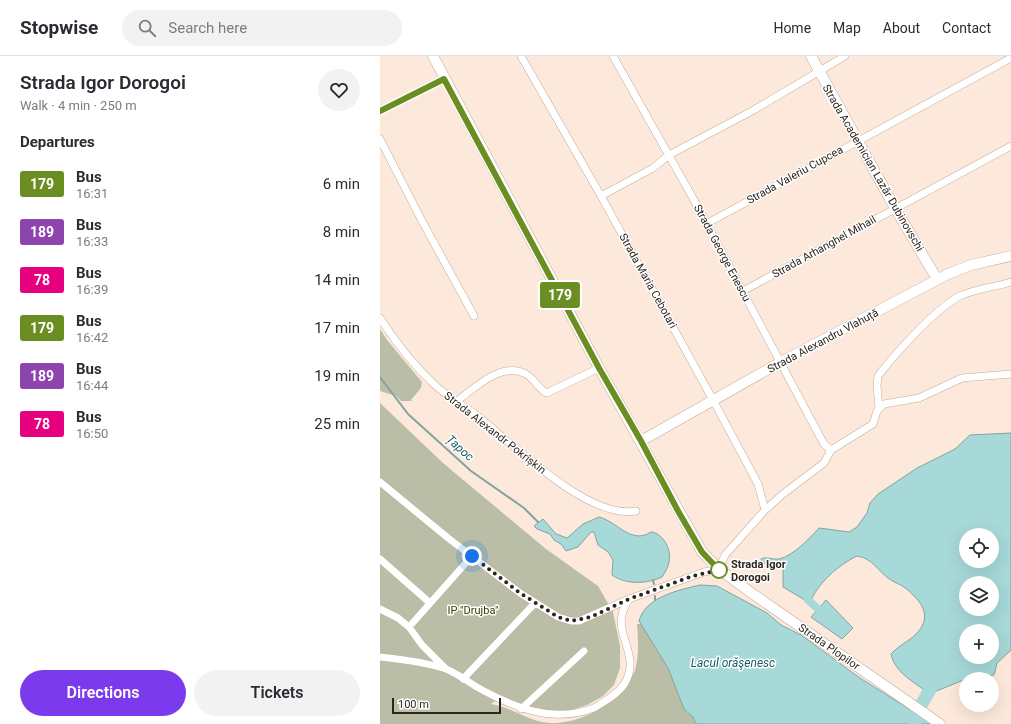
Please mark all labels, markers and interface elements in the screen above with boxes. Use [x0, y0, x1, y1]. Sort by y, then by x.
search box [122, 10, 402, 46]
text: Stopwise [20, 16, 98, 39]
icon: search [136, 17, 158, 39]
text: Search here [168, 19, 247, 37]
text: Home [773, 20, 811, 36]
text: Map [833, 20, 861, 36]
text: About [883, 20, 920, 36]
text: Contact [942, 20, 991, 36]
button: heart [318, 69, 360, 111]
text: Strada Igor Dorogoi [20, 71, 186, 94]
street label: Strada Academician Lazăr Dubinovschi [820, 82, 926, 254]
text: Walk · 4 min · 250 m [20, 98, 137, 113]
text: Departures [20, 133, 95, 151]
street label: Strada Valeriu Cupcea [745, 143, 845, 207]
text: Bus [76, 168, 102, 186]
text: 6 min [323, 175, 360, 193]
text: 179 [30, 176, 54, 192]
text: 16:31 [76, 186, 108, 201]
street label: Strada George Enescu [691, 202, 753, 304]
street label: Strada Arhanghel Mihail [770, 213, 878, 281]
text: Bus [76, 216, 102, 234]
text: 8 min [323, 223, 360, 241]
text: 189 [30, 224, 54, 240]
street label: Strada Maria Cebotari [616, 231, 680, 331]
text: 16:33 [76, 234, 108, 249]
text: Bus [76, 264, 102, 282]
text: 14 min [314, 271, 360, 289]
text: 78 [34, 272, 50, 288]
text: 16:39 [76, 282, 108, 297]
line badge: 179 [537, 282, 583, 308]
text: 179 [548, 287, 572, 303]
street label: Strada Аlexandru Vlahuță [765, 306, 881, 376]
text: Bus [76, 312, 102, 330]
text: 17 min [314, 319, 360, 337]
text: 179 [30, 320, 54, 336]
text: 16:42 [76, 330, 108, 345]
text: Bus [76, 360, 102, 378]
text: 19 min [314, 367, 360, 385]
text: 189 [30, 368, 54, 384]
text: 16:44 [76, 378, 108, 393]
street label: Strada Alexandr Pokrîșkin [442, 389, 548, 477]
text: Bus [76, 408, 102, 426]
text: 25 min [314, 415, 360, 433]
text: 78 [34, 416, 50, 432]
text: 16:50 [76, 426, 108, 441]
water label: Țapoc [443, 432, 477, 465]
map controls [959, 528, 999, 712]
button: locate [959, 528, 999, 568]
your location [462, 546, 482, 566]
place label: Strada Igor Dorogoi [731, 558, 786, 584]
marker: Strada Igor Dorogoi [710, 561, 728, 579]
button: layers [959, 576, 999, 616]
park label: IP "Drujba" [447, 604, 499, 617]
street label: Strada Plopilor [796, 621, 862, 673]
button: + [959, 624, 999, 664]
water label: Lacul orăşenesc [691, 656, 775, 670]
button: Directions [20, 670, 186, 716]
button: Tickets [194, 670, 360, 716]
button: − [959, 672, 999, 712]
scale bar [392, 696, 501, 715]
text: 100 m [398, 698, 429, 711]

